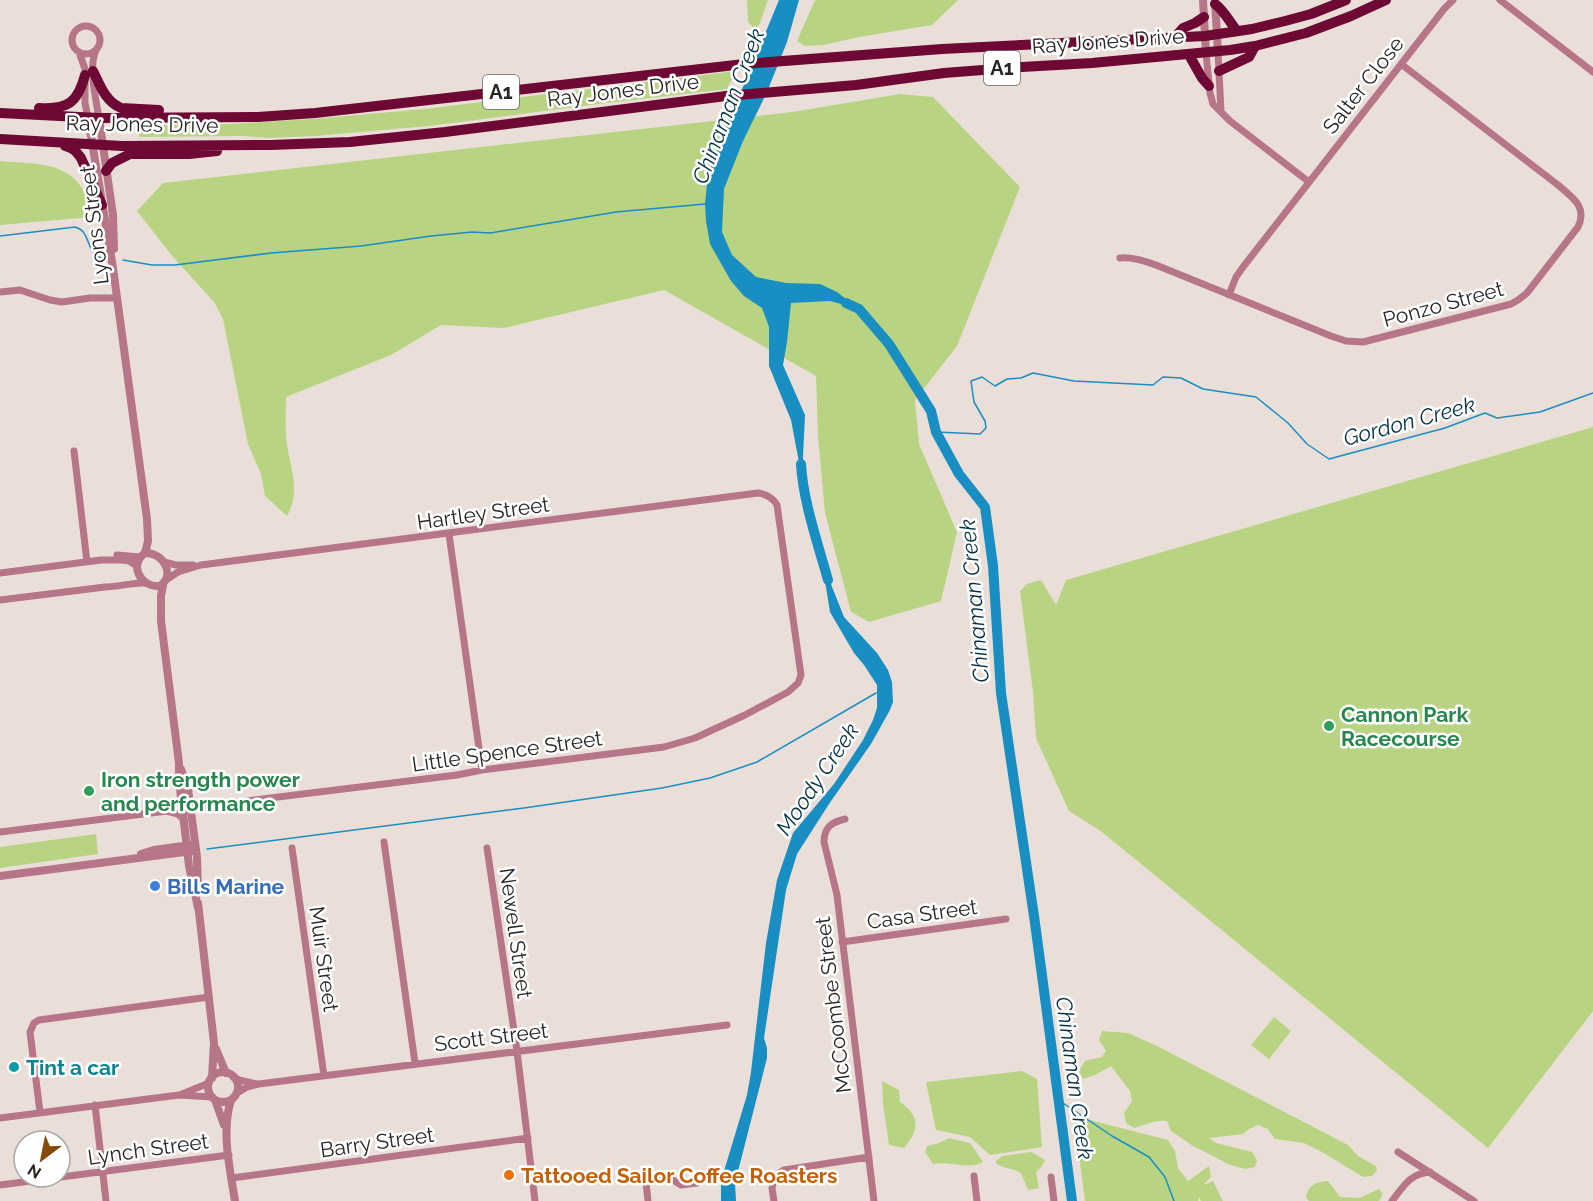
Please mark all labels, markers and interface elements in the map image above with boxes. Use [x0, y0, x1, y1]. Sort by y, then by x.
street label: Ray Jones Drive [1031, 23, 1185, 59]
water label: Chinaman Creek [686, 25, 770, 187]
street label: Salter Close [1317, 31, 1409, 139]
road number: A1 [984, 51, 1020, 85]
street label: Ray Jones Drive [546, 68, 700, 112]
road number: A1 [483, 75, 519, 109]
street label: Ray Jones Drive [65, 110, 219, 138]
street label: Lyons Street [74, 164, 114, 286]
street label: Ponzo Street [1380, 276, 1506, 332]
water label: Gordon Creek [1340, 391, 1478, 451]
street label: Hartley Street [415, 491, 551, 535]
water label: Chinaman Creek [954, 518, 994, 684]
place label: Cannon Park Racecourse [1341, 702, 1468, 751]
water label: Moody Creek [770, 718, 864, 840]
marker: Cannon Park Racecourse [1322, 719, 1336, 733]
street label: Little Spence Street [410, 725, 604, 777]
place label: Iron strength power and performance [101, 767, 300, 816]
marker: Iron strength power and performance [82, 784, 96, 798]
street label: Newell Street [494, 866, 538, 1000]
place label: Bills Marine [167, 874, 285, 899]
marker: Bills Marine [148, 879, 162, 893]
street label: Casa Street [865, 894, 979, 934]
street label: Muir Street [304, 905, 344, 1013]
street label: McCoombe Street [810, 916, 856, 1094]
water label: Chinaman Creek [1051, 995, 1099, 1161]
street label: Scott Street [433, 1018, 549, 1056]
place label: Tint a car [26, 1055, 119, 1080]
marker: Tint a car [7, 1060, 21, 1074]
street label: Barry Street [319, 1122, 435, 1162]
street label: Lynch Street [86, 1128, 210, 1170]
north arrow [12, 1129, 72, 1189]
text: N [24, 1160, 45, 1183]
place label: Tattooed Sailor Coffee Roasters [521, 1163, 837, 1188]
marker: Tattooed Sailor Coffee Roasters [502, 1168, 516, 1182]

